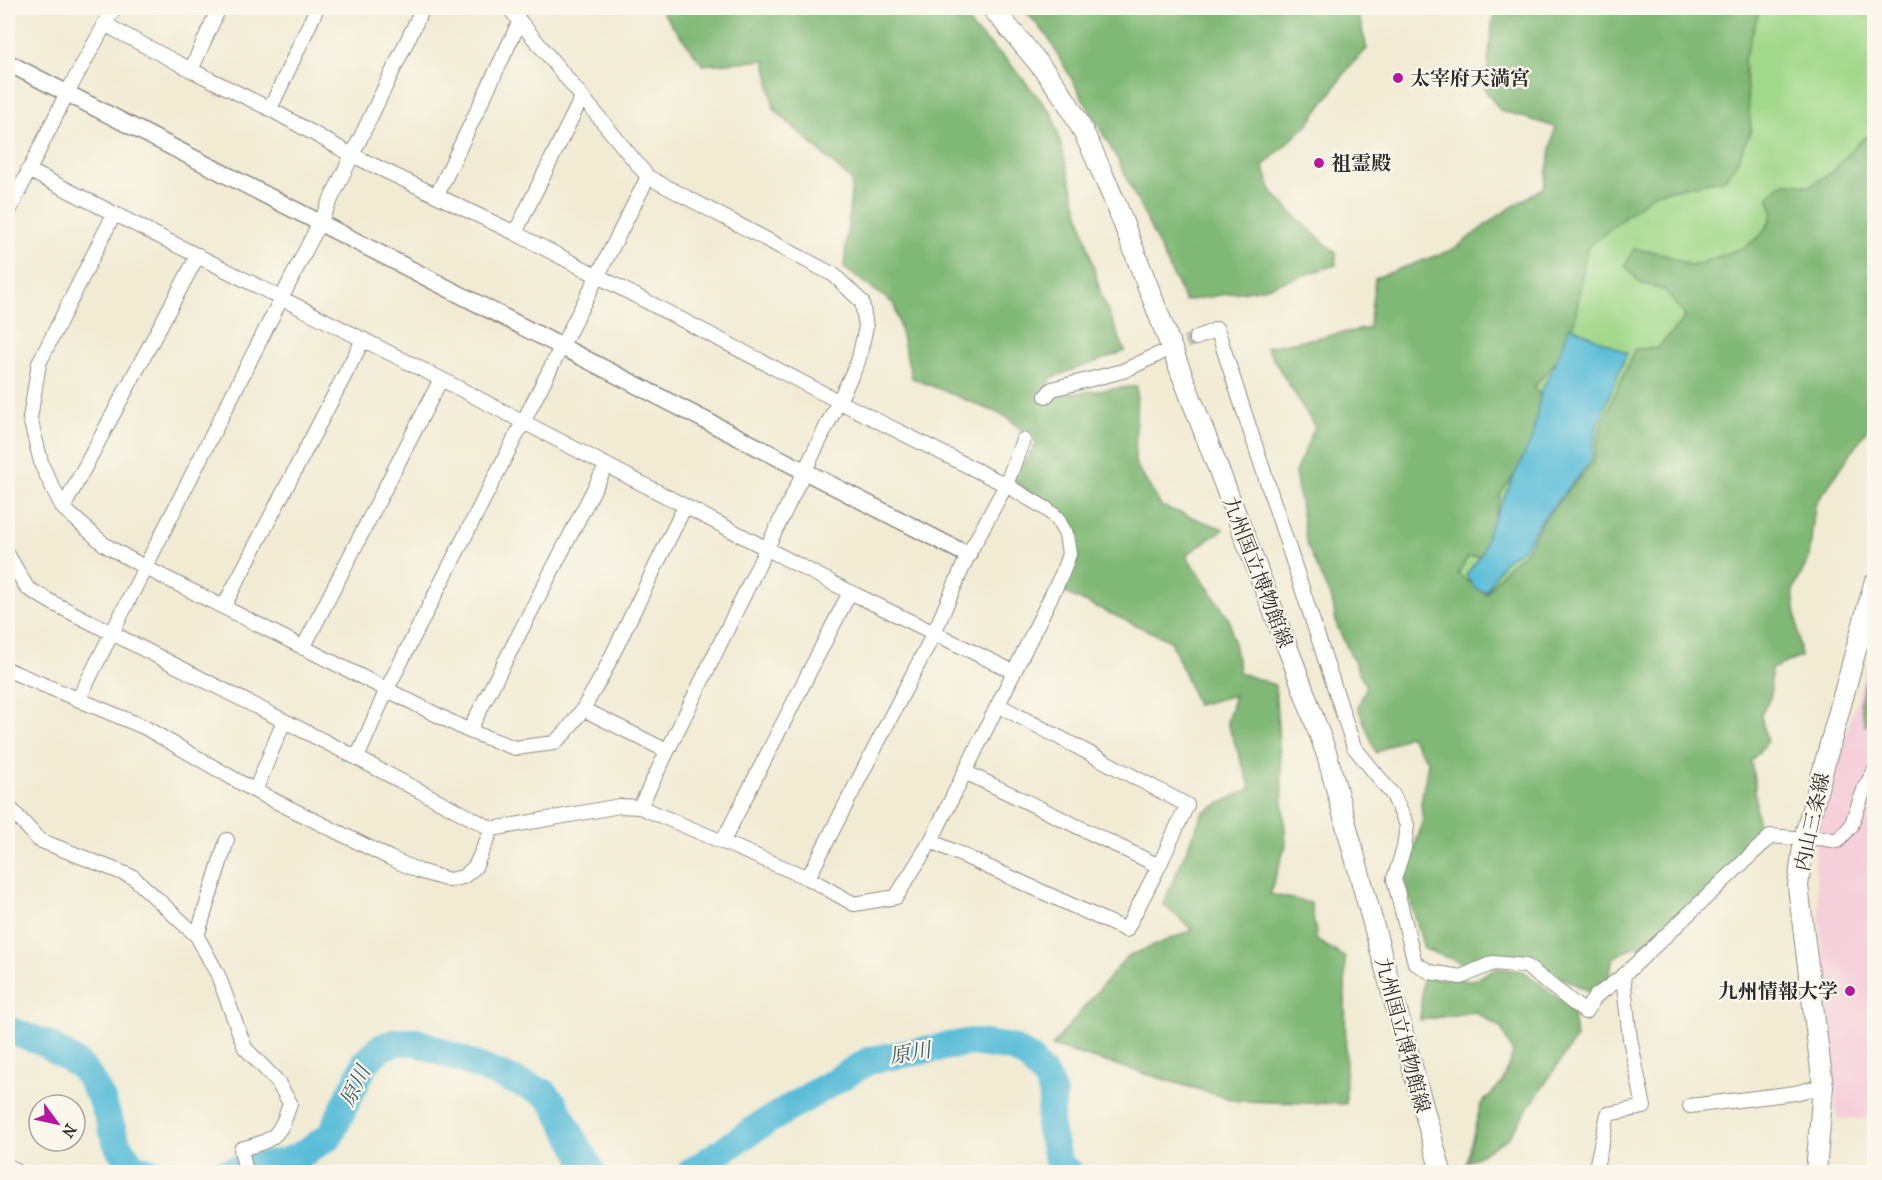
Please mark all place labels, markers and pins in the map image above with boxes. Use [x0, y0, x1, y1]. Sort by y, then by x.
place label: 太宰府天満宮 [1410, 67, 1530, 90]
marker: 太宰府天満宮 [1391, 71, 1405, 85]
place label: 祖霊殿 [1331, 152, 1391, 175]
marker: 祖霊殿 [1312, 156, 1326, 170]
place label: 九州情報大学 [1718, 980, 1838, 1003]
marker: 九州情報大学 [1843, 984, 1857, 998]

